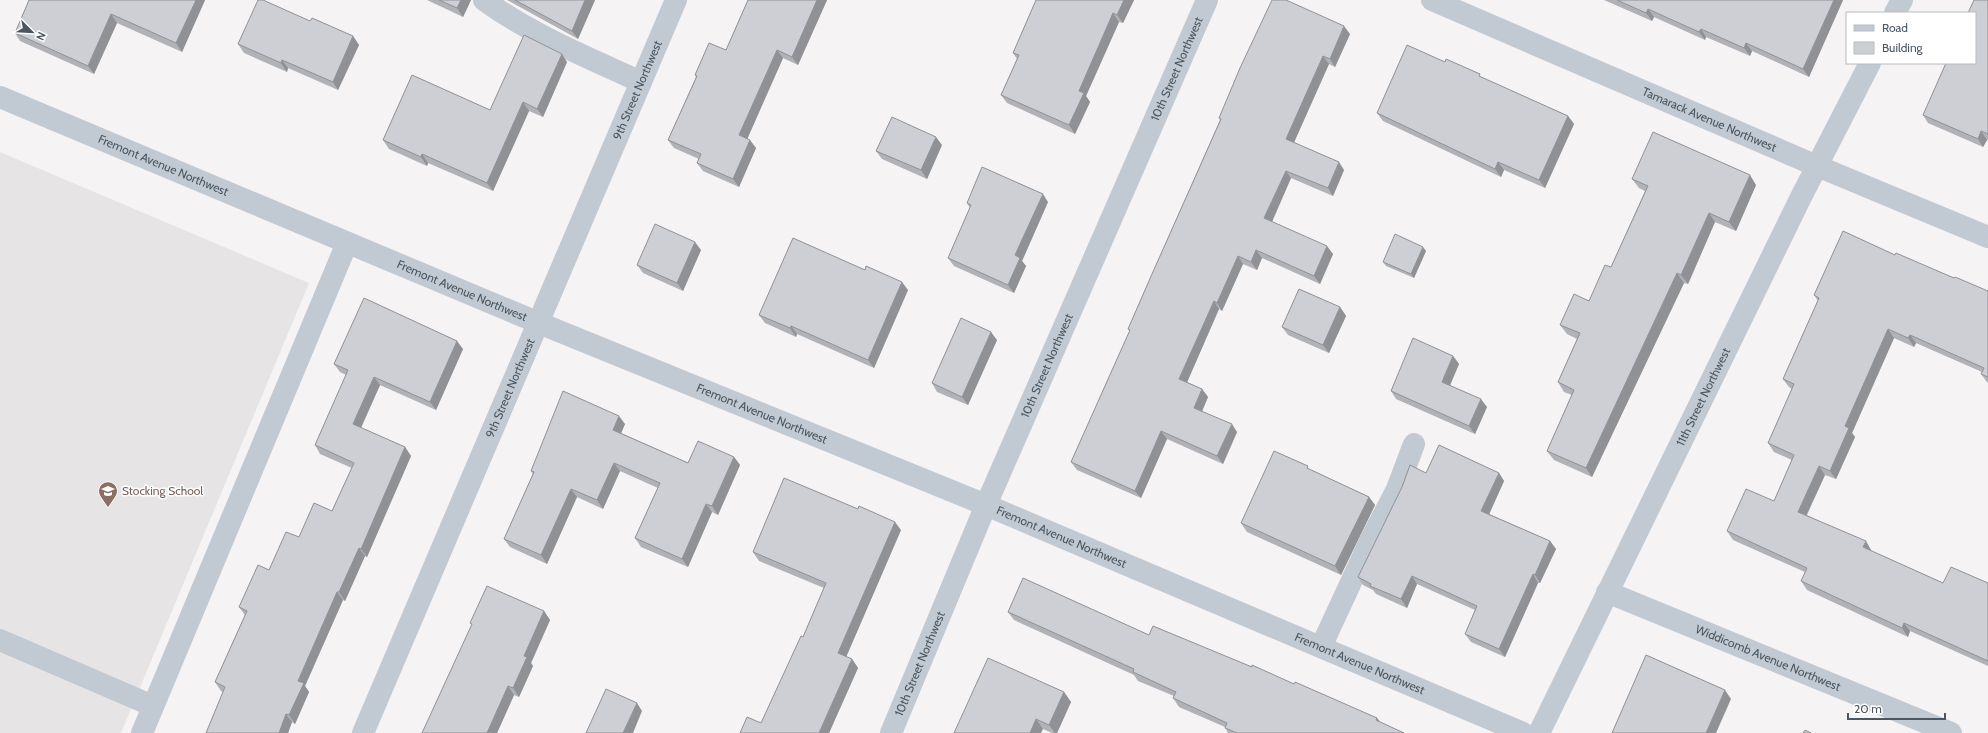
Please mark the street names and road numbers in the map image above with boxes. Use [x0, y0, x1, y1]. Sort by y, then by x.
street label: 10th Street Northwest [1147, 14, 1206, 123]
street label: 9th Street Northwest [609, 38, 665, 142]
street label: Tamarack Avenue Northwest [1640, 84, 1779, 155]
street label: Fremont Avenue Northwest [96, 131, 231, 199]
street label: Fremont Avenue Northwest [395, 256, 530, 324]
street label: 10th Street Northwest [1017, 311, 1076, 420]
street label: 9th Street Northwest [482, 336, 538, 440]
street label: 11th Street Northwest [1672, 345, 1733, 448]
street label: Fremont Avenue Northwest [694, 380, 830, 447]
street label: Fremont Avenue Northwest [994, 502, 1129, 571]
street label: 10th Street Northwest [891, 609, 948, 718]
street label: Widdicomb Avenue Northwest [1693, 621, 1843, 694]
street label: Fremont Avenue Northwest [1293, 629, 1427, 697]

